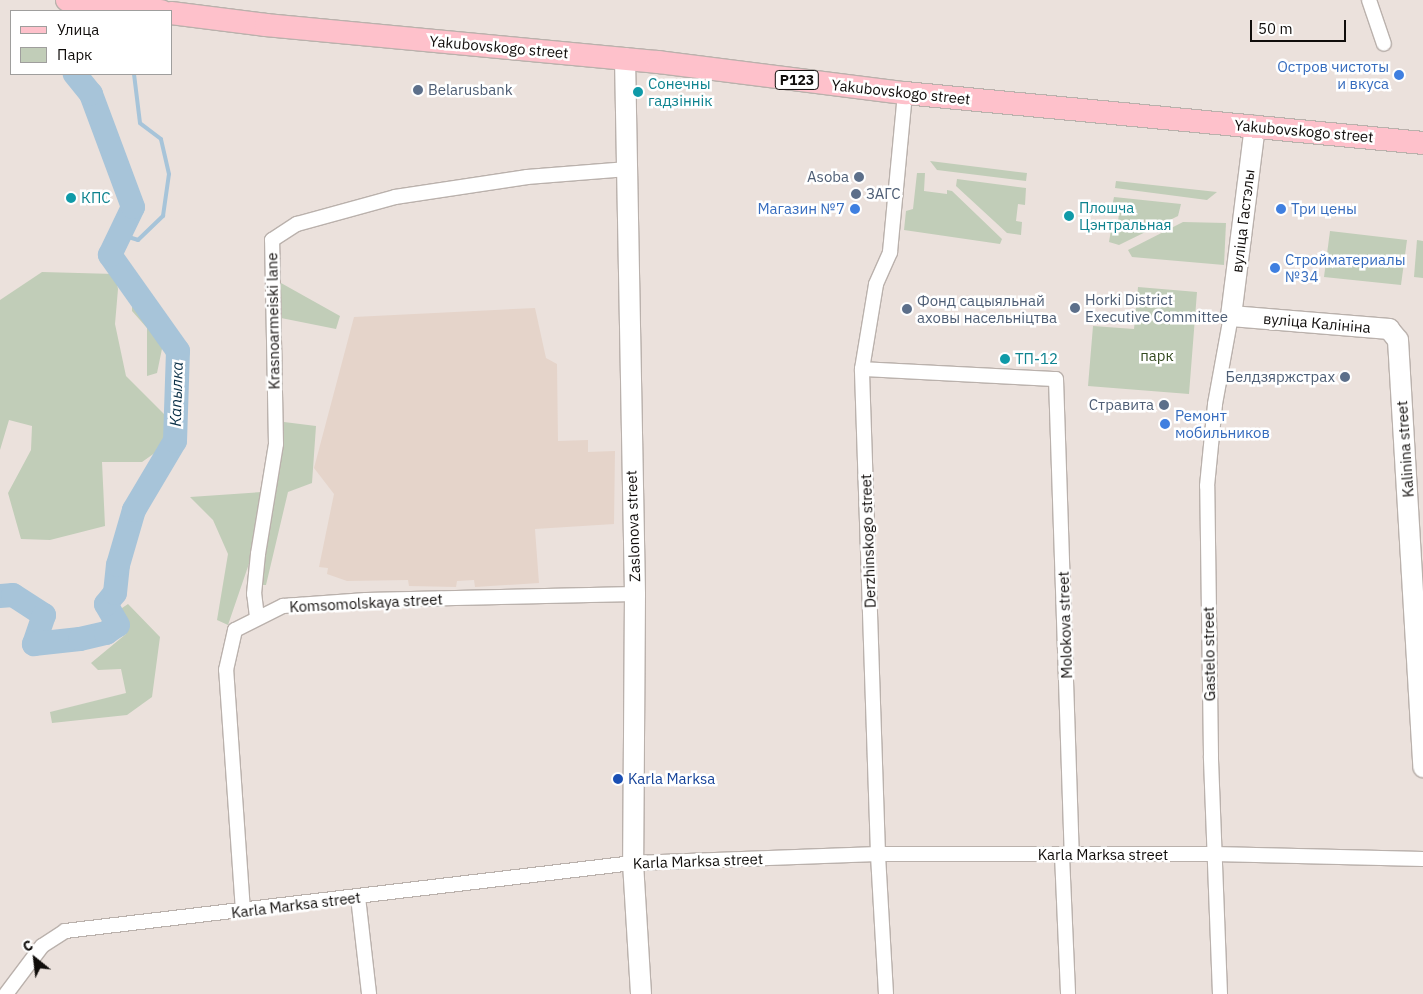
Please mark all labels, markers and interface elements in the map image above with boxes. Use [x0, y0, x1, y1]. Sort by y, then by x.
legend [10, 10, 172, 75]
scale bar [1253, 10, 1349, 42]
text: 50 m [1258, 19, 1293, 38]
text: Улица [57, 20, 99, 39]
street label: Yakubovskogo street [429, 32, 569, 62]
text: Парк [57, 45, 92, 64]
place label: Остров чистоты и вкуса [1277, 57, 1389, 92]
road number: Р123 [774, 68, 820, 92]
marker: Остров чистоты и вкуса [1393, 69, 1405, 81]
place label: Сонечны гадзіннік [648, 74, 713, 109]
street label: Yakubovskogo street [831, 76, 971, 108]
place label: Belarusbank [428, 81, 513, 99]
marker: Belarusbank [412, 84, 424, 96]
marker: Сонечны гадзіннік [632, 86, 644, 98]
street label: Yakubovskogo street [1234, 116, 1374, 146]
place label: Asoba [807, 168, 849, 186]
street label: вуліца Гастэлы [1228, 168, 1258, 274]
marker: Asoba [853, 171, 865, 183]
place label: ЗАГС [866, 185, 901, 203]
marker: ЗАГС [850, 188, 862, 200]
place label: КПС [81, 189, 111, 207]
marker: КПС [65, 192, 77, 204]
place label: Плошча Цэнтральная [1079, 198, 1172, 233]
place label: Магазин №7 [757, 200, 845, 218]
place label: Три цены [1291, 200, 1357, 218]
marker: Магазин №7 [849, 203, 861, 215]
marker: Три цены [1275, 203, 1287, 215]
marker: Плошча Цэнтральная [1063, 210, 1075, 222]
place label: Стройматериалы №34 [1285, 250, 1406, 285]
street label: Krasnoarmeiski lane [263, 252, 283, 390]
marker: Стройматериалы №34 [1269, 262, 1281, 274]
place label: Horki District Executive Committee [1085, 290, 1228, 325]
place label: Фонд сацыяльнай аховы насельніцтва [917, 291, 1057, 326]
marker: Horki District Executive Committee [1069, 302, 1081, 314]
marker: Фонд сацыяльнай аховы насельніцтва [901, 303, 913, 315]
street label: вуліца Калініна [1262, 309, 1372, 337]
park label: парк [1140, 347, 1174, 365]
place label: ТП-12 [1015, 350, 1058, 368]
marker: ТП-12 [999, 353, 1011, 365]
water label: Капылка [165, 361, 187, 427]
place label: Белдзяржстрах [1225, 368, 1335, 386]
marker: Белдзяржстрах [1339, 371, 1351, 383]
place label: Стравита [1089, 396, 1154, 414]
marker: Стравита [1158, 399, 1170, 411]
street label: Kalinina street [1393, 400, 1417, 498]
place label: Ремонт мобильников [1175, 406, 1270, 441]
marker: Ремонт мобильников [1159, 418, 1171, 430]
street label: Zaslonova street [622, 470, 644, 582]
street label: Derzhinskogo street [857, 474, 879, 608]
street label: Molokova street [1054, 571, 1076, 679]
street label: Komsomolskaya street [289, 590, 443, 616]
street label: Gastelo street [1199, 606, 1219, 702]
place label: Karla Marksa [628, 770, 715, 788]
marker: Karla Marksa [612, 773, 624, 785]
street label: Karla Marksa street [1038, 846, 1168, 864]
street label: Karla Marksa street [633, 850, 763, 872]
street label: Karla Marksa street [230, 888, 362, 922]
north arrow [10, 934, 60, 984]
text: С [19, 936, 36, 956]

